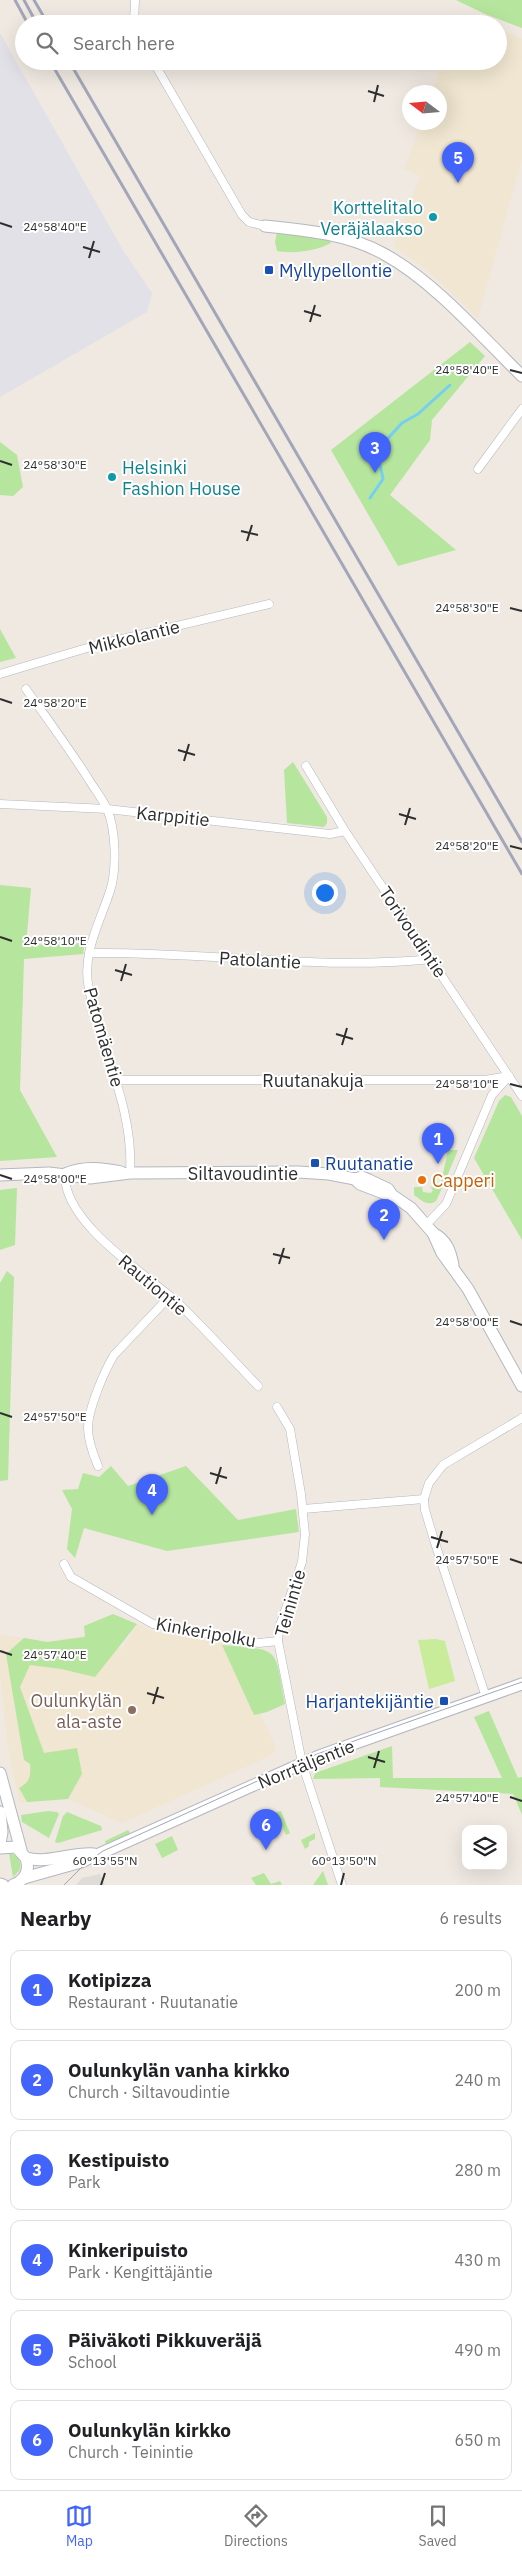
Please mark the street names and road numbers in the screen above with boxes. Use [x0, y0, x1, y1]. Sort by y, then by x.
street label: Mikkolantie [86, 615, 182, 659]
street label: Karppitie [135, 801, 211, 831]
street label: Torivoudintie [374, 882, 452, 982]
street label: Patolantie [218, 946, 302, 974]
street label: Patomäentie [79, 984, 129, 1090]
street label: Ruutanakuja [262, 1069, 364, 1092]
street label: Siltavoudintie [188, 1162, 298, 1185]
street label: Rautiontie [114, 1250, 192, 1321]
street label: Teinintie [269, 1566, 311, 1639]
street label: Kinkeripolku [154, 1612, 258, 1652]
street label: Norrtäljentie [254, 1734, 358, 1794]

